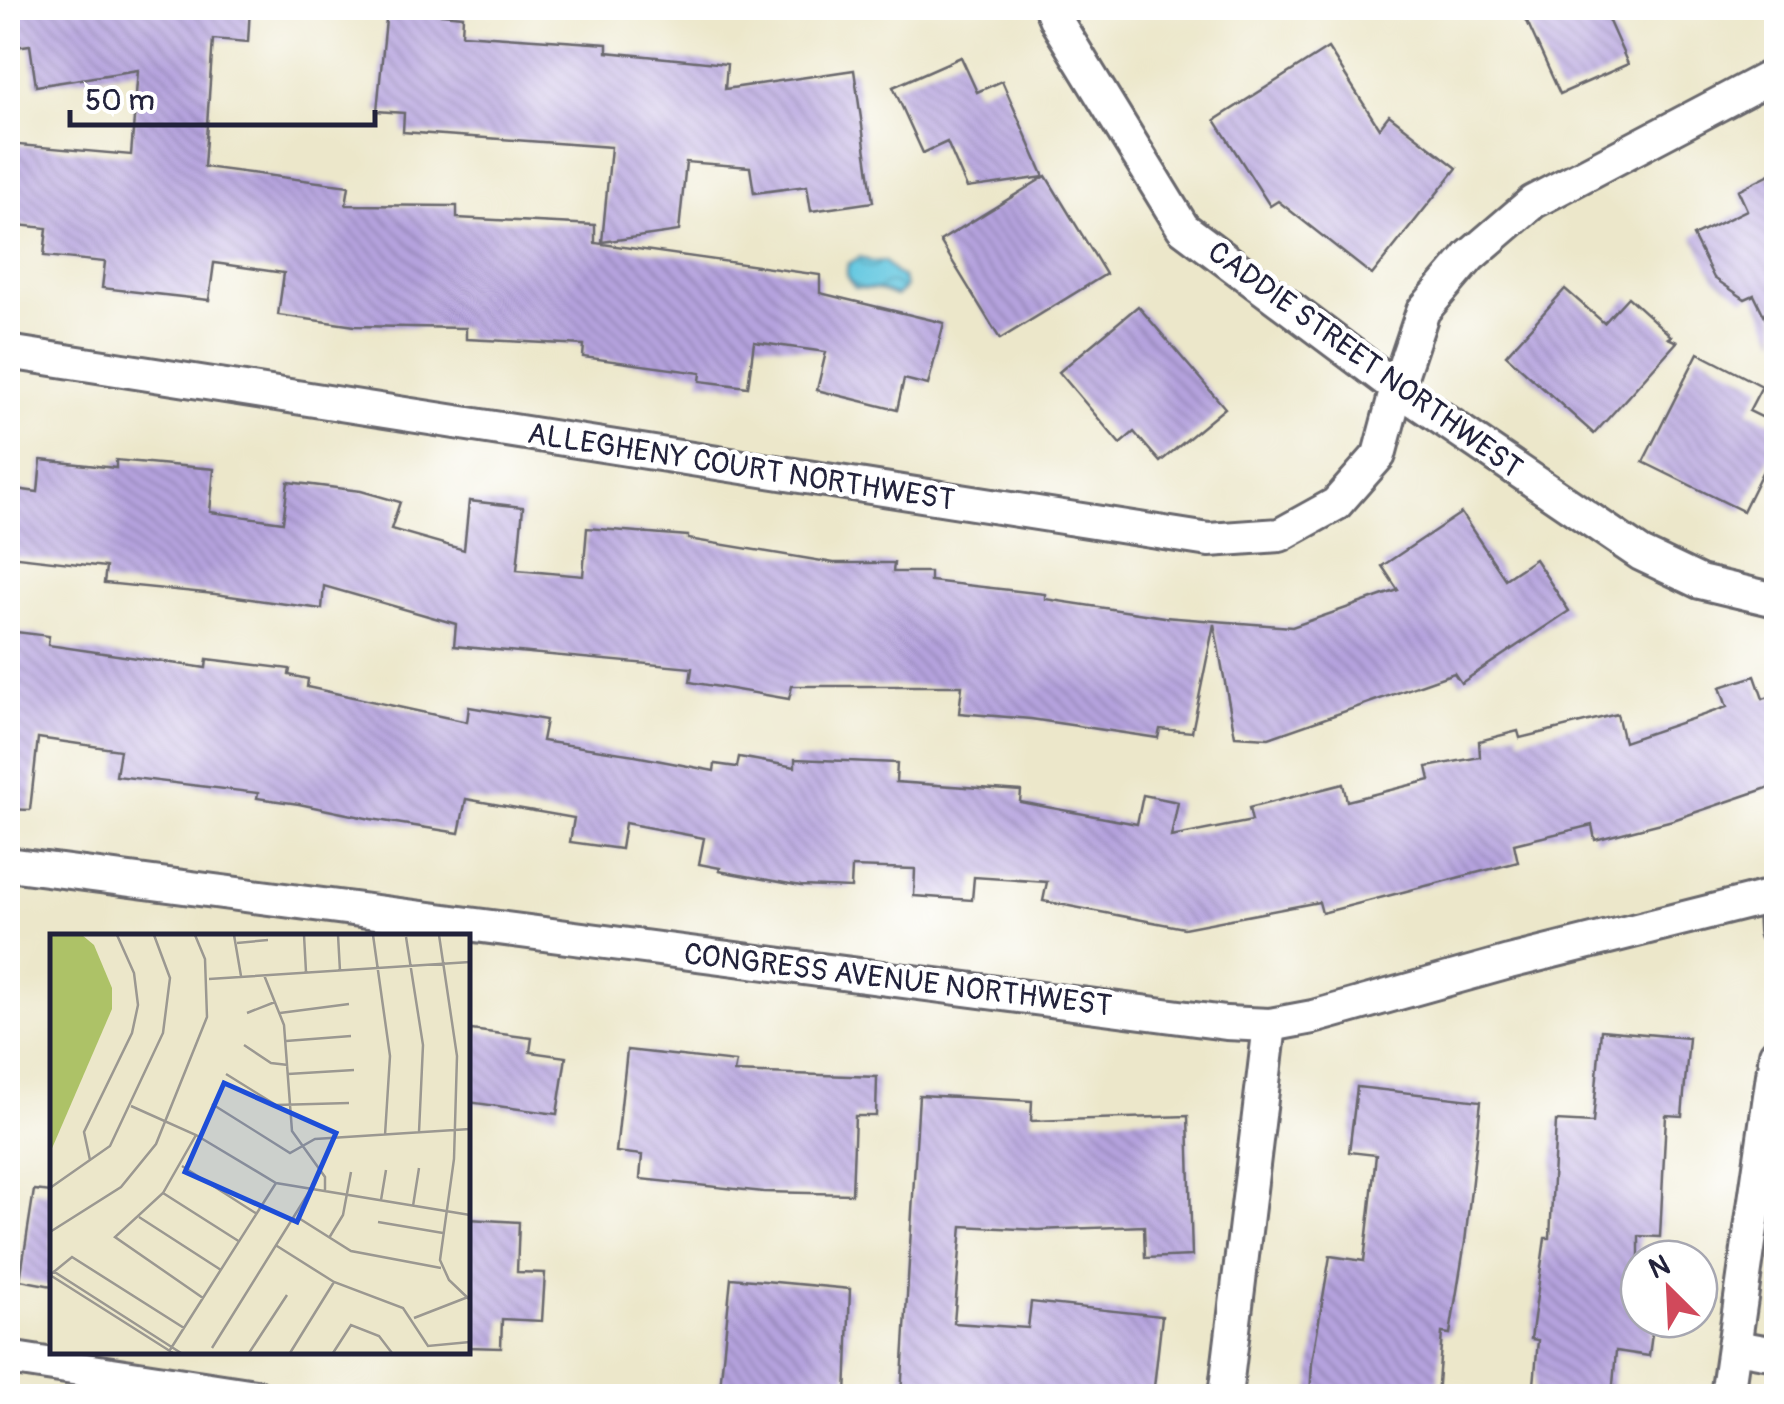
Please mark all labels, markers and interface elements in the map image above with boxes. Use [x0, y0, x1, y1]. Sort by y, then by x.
scale bar [70, 65, 375, 127]
text: 50 m [85, 82, 155, 119]
street label: CADDIE STREET NORTHWEST [1201, 233, 1529, 487]
street label: ALLEGHENY COURT NORTHWEST [525, 415, 957, 519]
inset map [50, 934, 470, 1354]
street label: CONGRESS AVENUE NORTHWEST [682, 935, 1114, 1025]
north arrow [1619, 1239, 1719, 1339]
text: N [1644, 1248, 1675, 1287]

